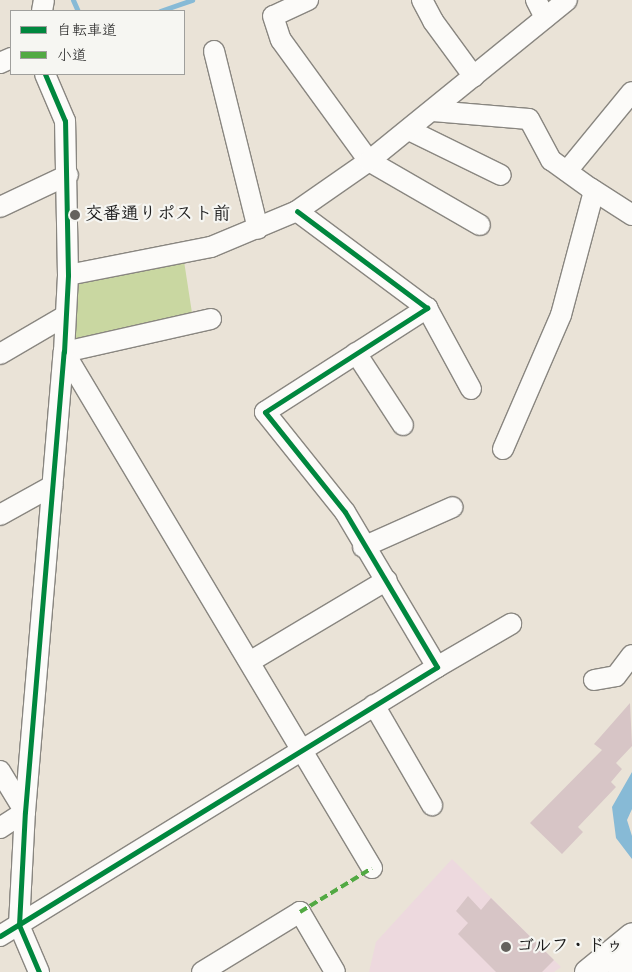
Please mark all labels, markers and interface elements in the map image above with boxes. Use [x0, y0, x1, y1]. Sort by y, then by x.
legend [10, 10, 185, 75]
text: 自転車道 [57, 20, 117, 42]
text: 小道 [57, 45, 87, 67]
place label: 交番通りポスト前 [85, 204, 229, 226]
marker: 交番通りポスト前 [69, 209, 81, 221]
place label: ゴルフ・ドゥ [516, 936, 624, 958]
marker: ゴルフ・ドゥ [500, 941, 512, 953]

